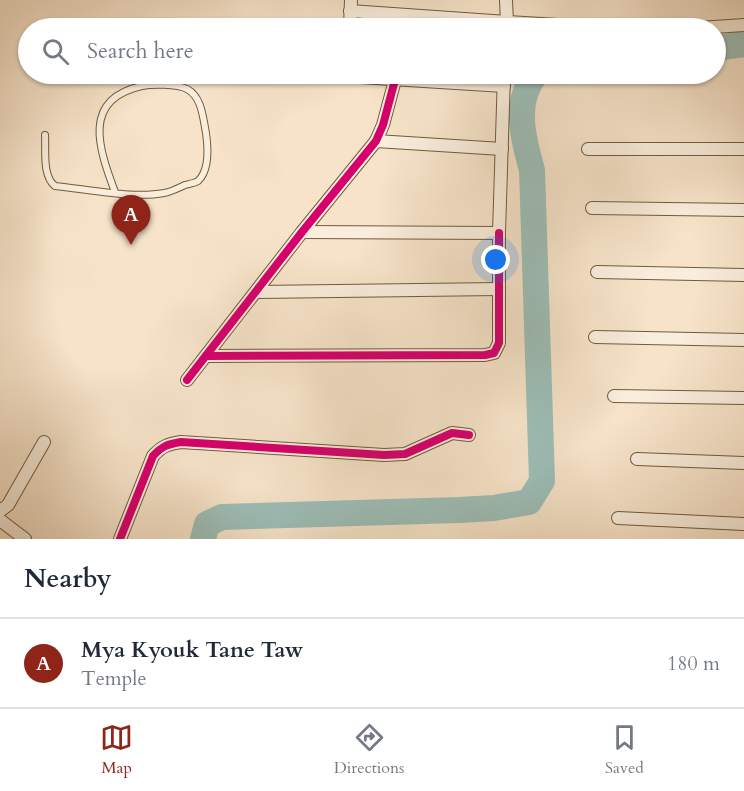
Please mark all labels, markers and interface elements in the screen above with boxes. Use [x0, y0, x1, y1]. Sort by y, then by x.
search box [18, 18, 726, 84]
icon: search [39, 35, 72, 68]
text: Search here [87, 36, 194, 66]
pin: A [112, 196, 150, 245]
your location [481, 245, 510, 274]
text: Nearby [24, 561, 112, 596]
text: Mya Kyouk Tane Taw [81, 635, 303, 665]
text: A [36, 650, 51, 677]
text: 180 m [667, 650, 720, 677]
text: Temple [81, 665, 146, 692]
tab: Map [100, 721, 133, 779]
tab: Directions [334, 721, 404, 779]
tab: Saved [605, 721, 644, 779]

